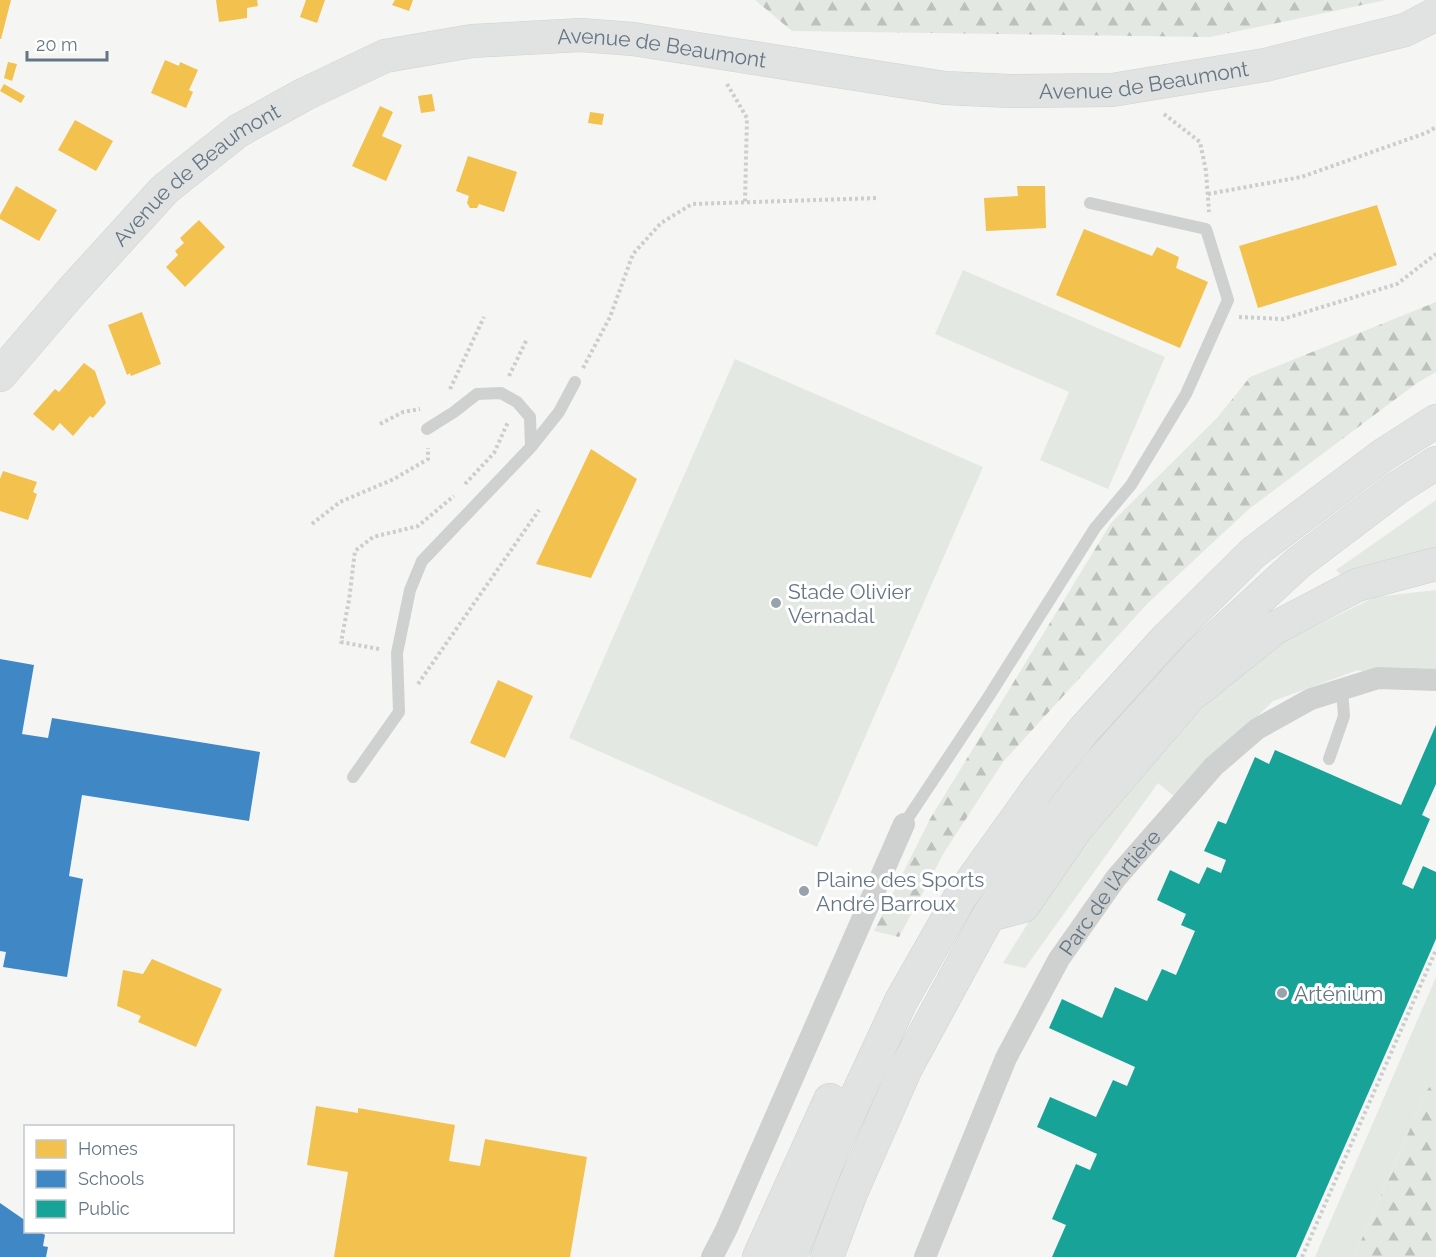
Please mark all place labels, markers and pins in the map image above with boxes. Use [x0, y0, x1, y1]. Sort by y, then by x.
place label: Stade Olivier Vernadal [788, 579, 912, 628]
marker: Stade Olivier Vernadal [769, 596, 783, 610]
place label: Plaine des Sports André Barroux [816, 867, 984, 916]
marker: Plaine des Sports André Barroux [797, 884, 811, 898]
place label: Arténium [1294, 981, 1383, 1006]
marker: Arténium [1275, 986, 1289, 1000]

